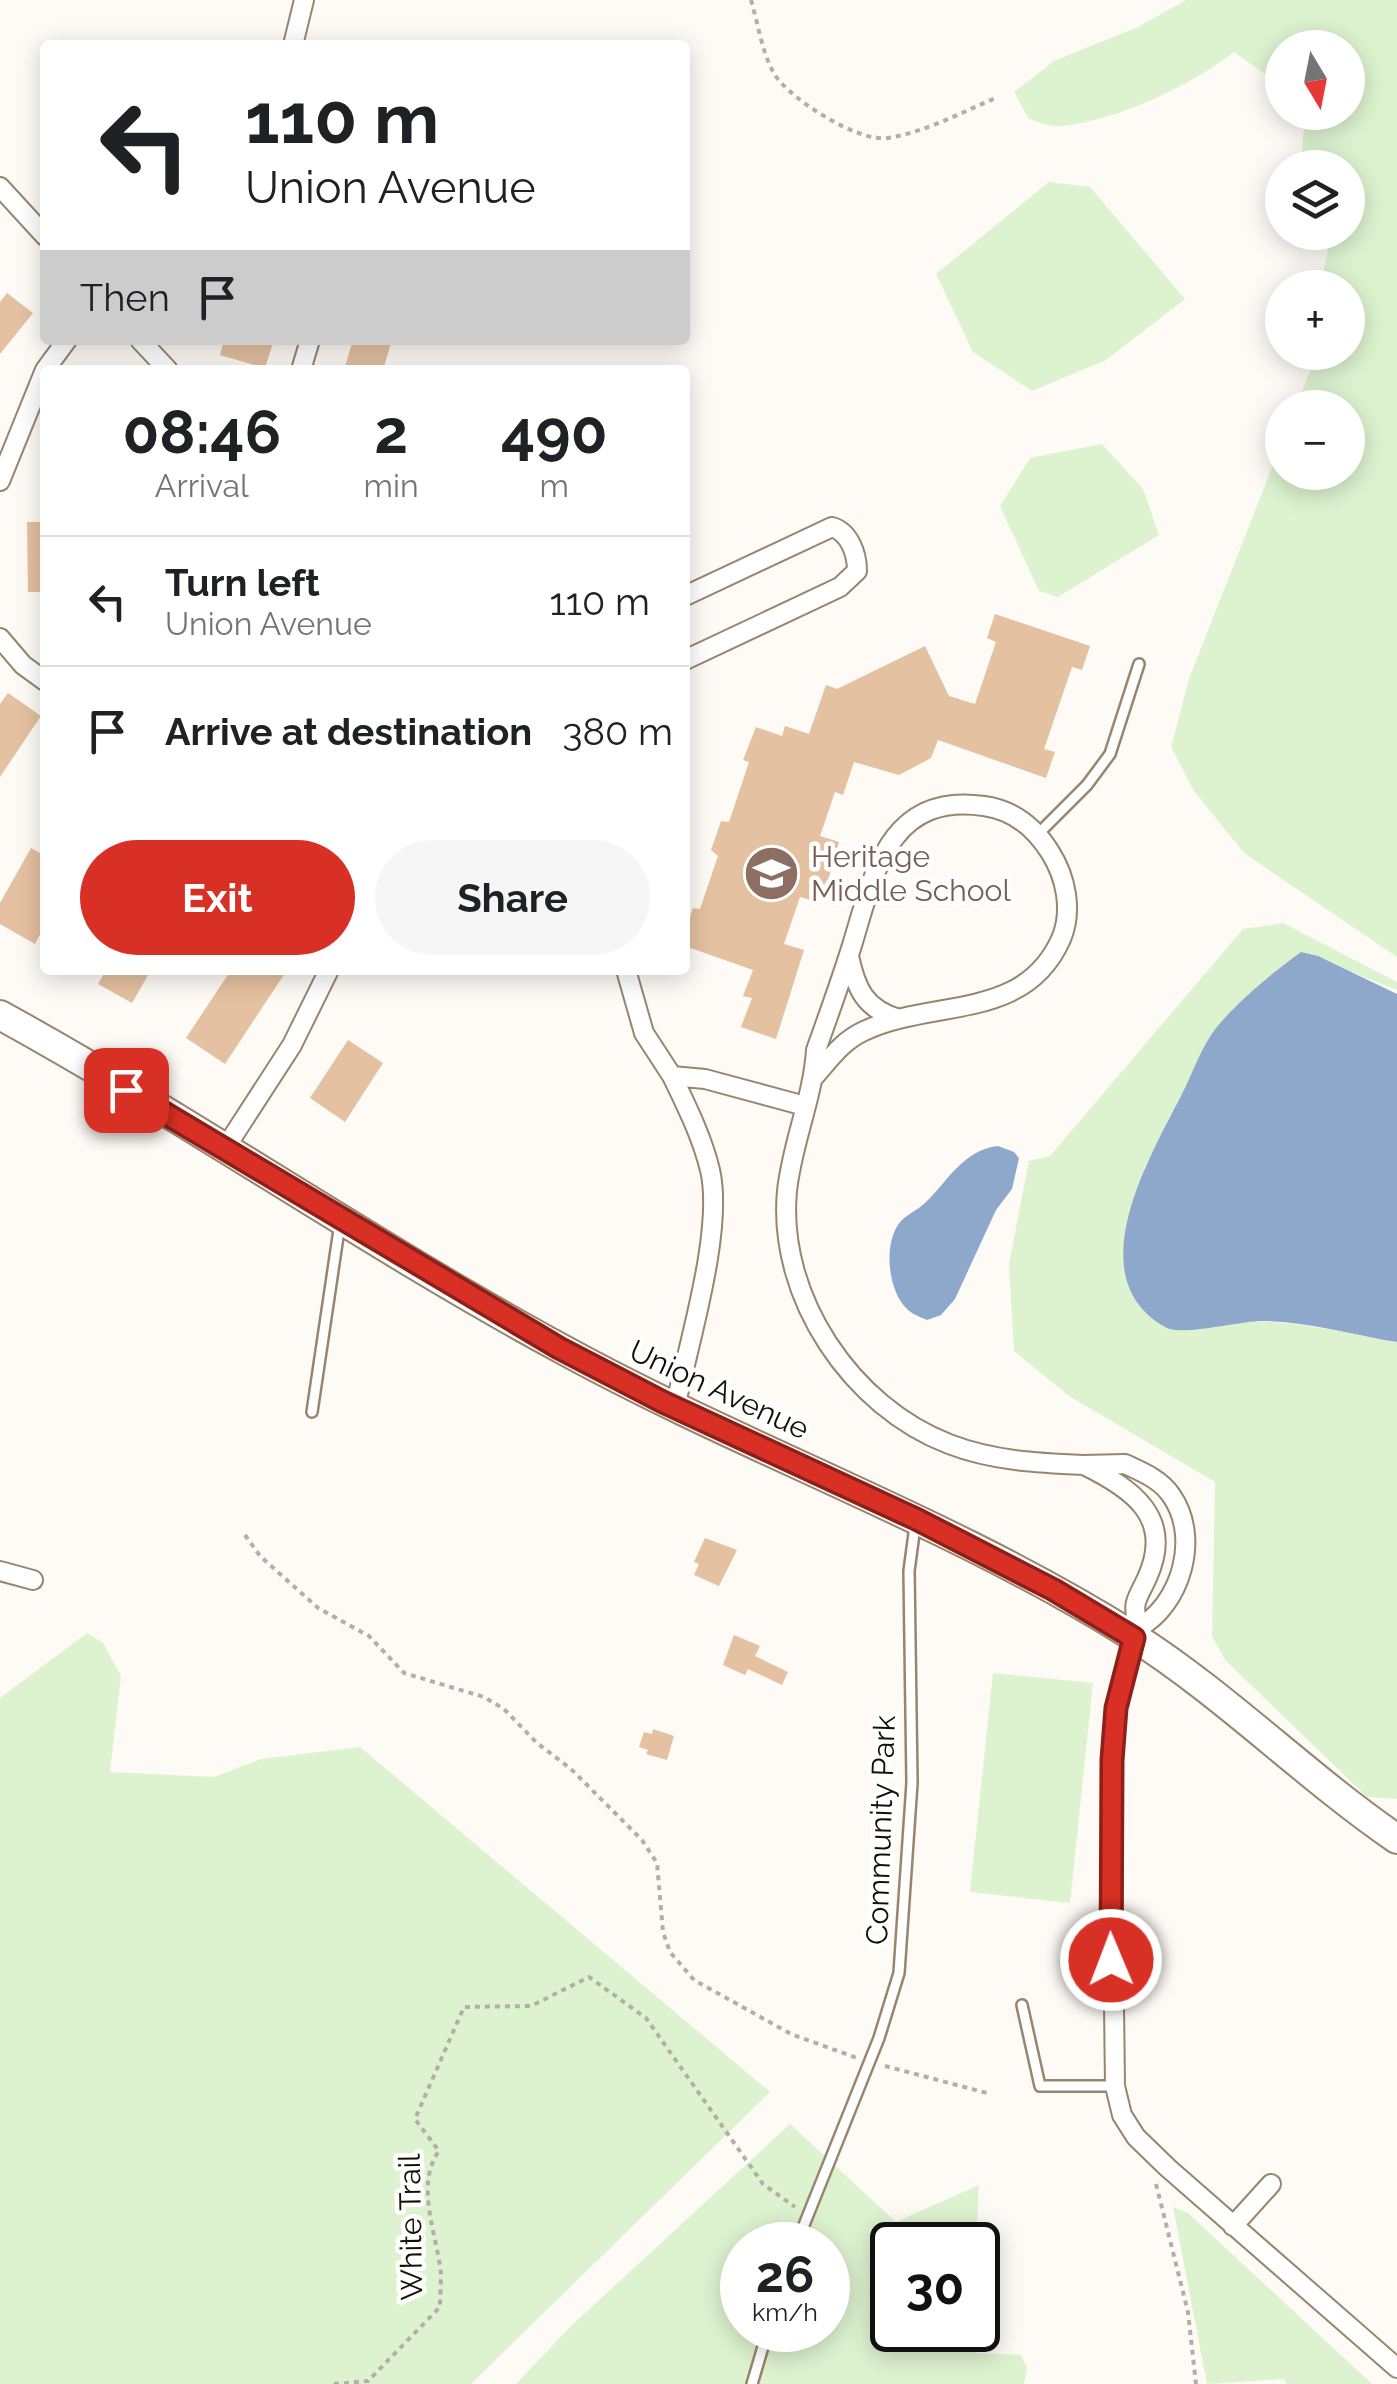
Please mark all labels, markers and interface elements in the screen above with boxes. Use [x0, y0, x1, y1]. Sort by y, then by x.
north arrow [1265, 30, 1365, 130]
map controls [1265, 30, 1365, 490]
text: 110 m [245, 77, 439, 159]
icon: left [80, 80, 210, 210]
button: layers [1265, 150, 1365, 250]
text: Union Avenue [245, 161, 536, 214]
icon: arrive [190, 270, 245, 325]
button: + [1265, 270, 1365, 370]
text: Then [80, 275, 170, 320]
button: − [1265, 390, 1365, 490]
text: 08:46 [122, 397, 281, 467]
text: 2 [374, 397, 408, 467]
text: 490 [501, 397, 608, 467]
text: Arrival [155, 467, 249, 504]
text: min [364, 467, 419, 504]
text: m [540, 467, 569, 504]
text: Turn left [165, 560, 320, 605]
icon: left [80, 574, 135, 629]
text: 110 m [550, 579, 650, 624]
text: Union Avenue [165, 605, 372, 642]
icon: arrive [80, 704, 135, 759]
text: Arrive at destination [165, 709, 532, 754]
text: 380 m [562, 709, 673, 754]
place label: Heritage Middle School [811, 839, 1011, 908]
button: Exit [80, 840, 355, 955]
button: Share [375, 840, 650, 955]
school or university icon: Heritage Middle School [742, 844, 802, 904]
pin [84, 1048, 169, 1133]
icon: arrive [99, 1063, 154, 1118]
street label: Union Avenue [624, 1333, 814, 1446]
street label: Community Park [859, 1714, 902, 1945]
position arrow [1059, 1908, 1163, 2012]
street label: White Trail [392, 2153, 429, 2301]
speed limit sign: 30 [870, 2222, 1000, 2352]
text: 26 [756, 2245, 814, 2304]
text: km/h [752, 2297, 818, 2327]

